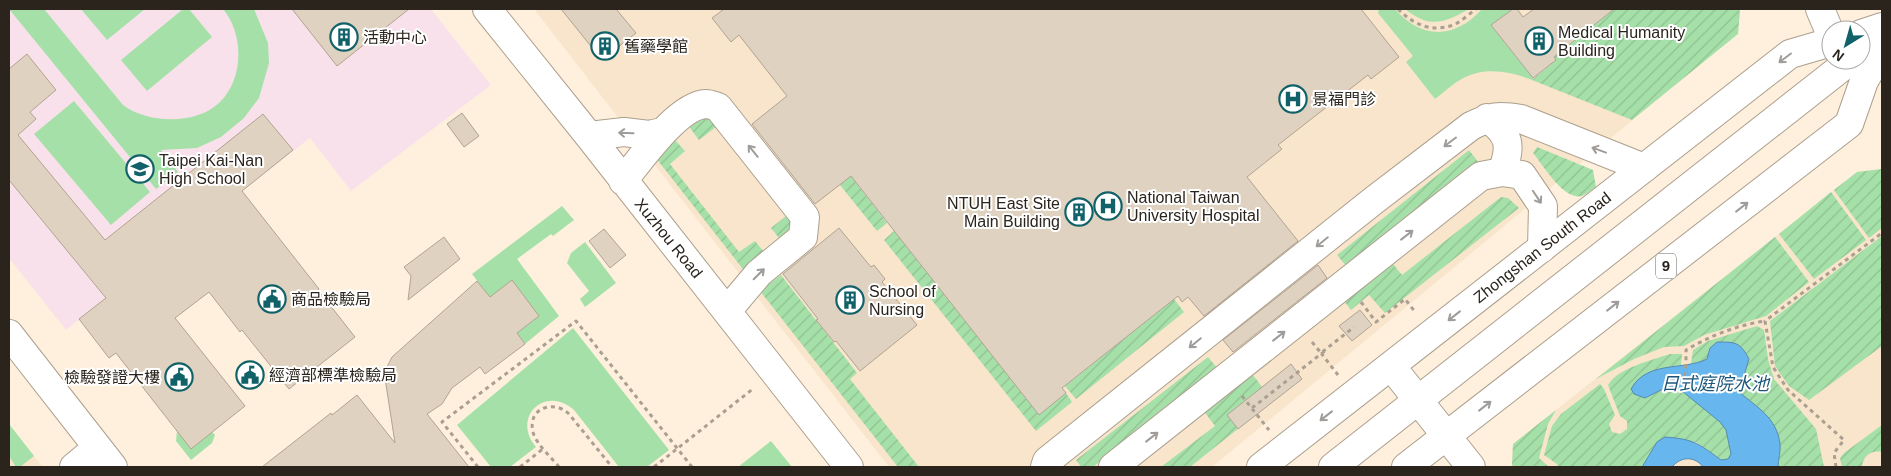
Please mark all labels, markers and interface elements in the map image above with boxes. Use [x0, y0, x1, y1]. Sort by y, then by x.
north arrow [1821, 20, 1871, 70]
building icon: 活動中心 [329, 22, 359, 52]
place label: Medical Humanity Building [1558, 24, 1685, 59]
building icon: Medical Humanity Building [1524, 26, 1554, 56]
place label: 活動中心 [363, 29, 427, 46]
building icon: 舊藥學館 [590, 31, 620, 61]
place label: 舊藥學館 [624, 38, 688, 55]
text: N [1829, 46, 1847, 65]
one-way arrow [1779, 52, 1792, 63]
hospital icon: 景福門診 [1278, 84, 1308, 114]
place label: 景福門診 [1312, 91, 1376, 108]
one-way arrow [618, 128, 634, 138]
one-way arrow [1443, 137, 1457, 147]
one-way arrow [747, 145, 758, 158]
one-way arrow [1592, 145, 1607, 154]
place label: Taipei Kai-Nan High School [159, 152, 263, 187]
school or university icon: Taipei Kai-Nan High School [125, 154, 155, 184]
place label: National Taiwan University Hospital [1127, 189, 1259, 224]
street label: Zhongshan South Road [1470, 189, 1614, 306]
one-way arrow [1532, 189, 1542, 203]
hospital icon: National Taiwan University Hospital [1093, 191, 1123, 221]
street label: Xuzhou Road [631, 195, 706, 281]
place label: NTUH East Site Main Building [947, 195, 1060, 230]
building icon: NTUH East Site Main Building [1064, 197, 1094, 227]
one-way arrow [1735, 201, 1748, 212]
one-way arrow [1400, 230, 1413, 241]
one-way arrow [1316, 236, 1329, 247]
road number: 9 [1656, 254, 1676, 278]
one-way arrow [753, 268, 765, 280]
place label: School of Nursing [869, 283, 936, 318]
public building icon: 商品檢驗局 [257, 284, 287, 314]
building icon: School of Nursing [835, 285, 865, 315]
place label: 商品檢驗局 [291, 291, 371, 308]
one-way arrow [1606, 301, 1619, 312]
one-way arrow [1448, 311, 1461, 322]
one-way arrow [1272, 331, 1285, 342]
one-way arrow [1189, 338, 1202, 349]
public building icon: 經濟部標準檢驗局 [235, 360, 265, 390]
public building icon: 檢驗發證大樓 [164, 362, 194, 392]
place label: 經濟部標準檢驗局 [269, 367, 397, 384]
place label: 檢驗發證大樓 [64, 369, 160, 386]
water label: 日式庭院水池 [1661, 374, 1771, 394]
one-way arrow [1478, 400, 1491, 411]
one-way arrow [1320, 411, 1333, 422]
one-way arrow [1145, 432, 1158, 443]

